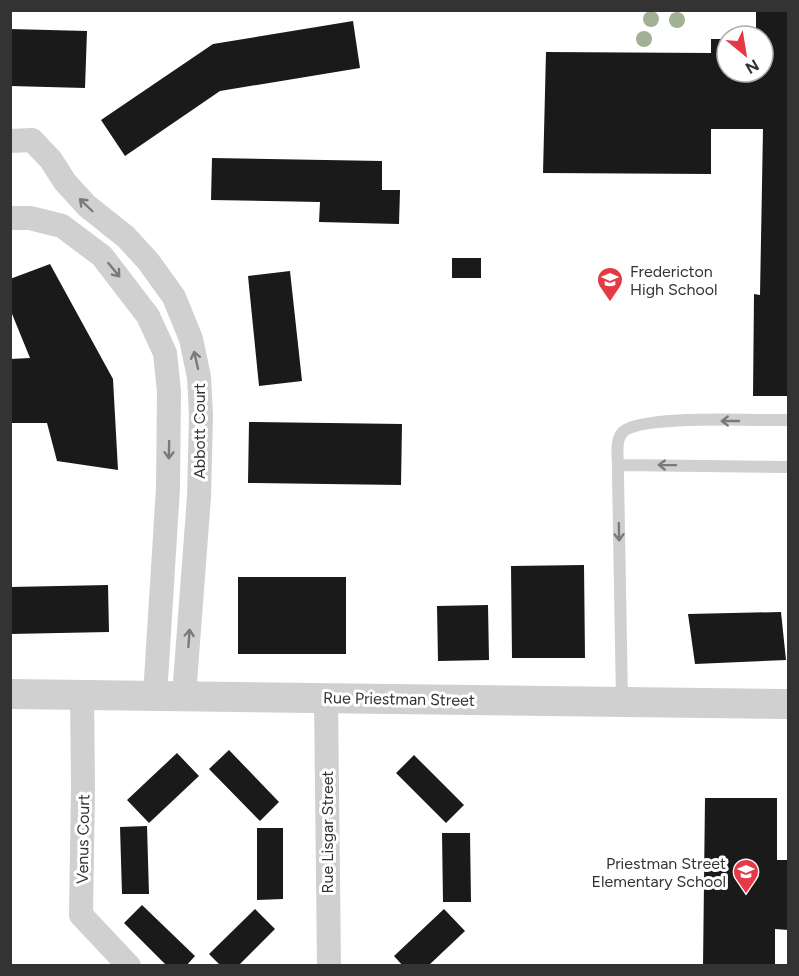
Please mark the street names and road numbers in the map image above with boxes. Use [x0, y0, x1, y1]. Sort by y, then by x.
street label: Abbott Court [190, 383, 209, 479]
street label: Rue Priestman Street [323, 688, 475, 710]
street label: Rue Lisgar Street [318, 771, 337, 893]
street label: Venus Court [73, 794, 93, 884]

